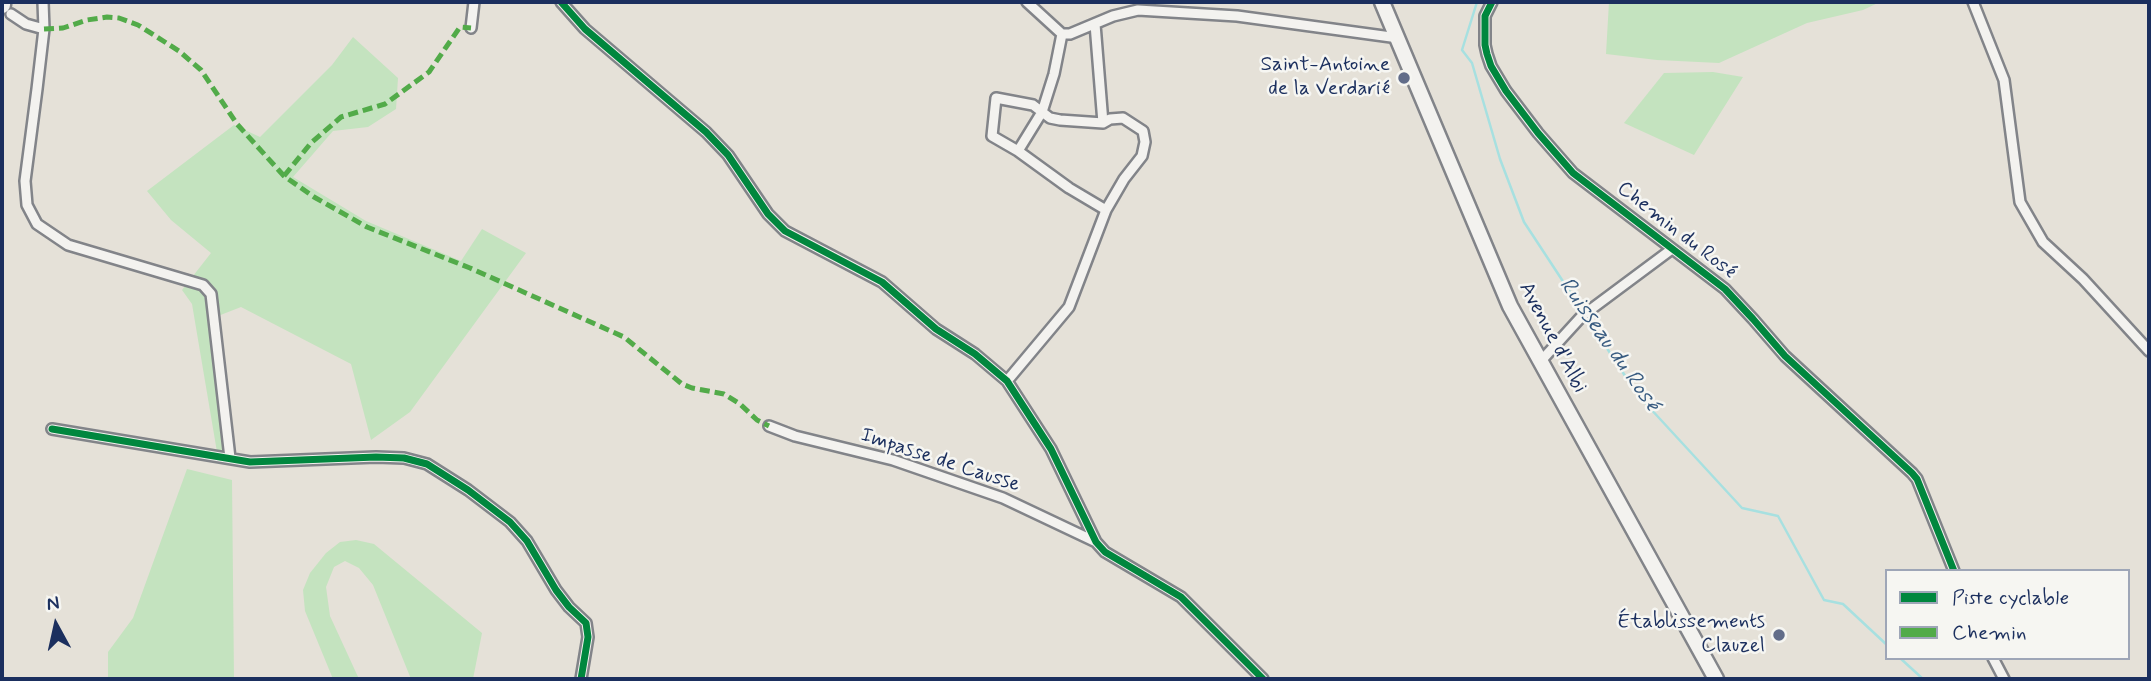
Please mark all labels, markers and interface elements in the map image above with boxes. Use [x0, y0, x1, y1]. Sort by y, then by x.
place label: Saint-Antoine de la Verdarié [1260, 53, 1390, 103]
marker: Saint-Antoine de la Verdarié [1396, 70, 1412, 86]
street label: Chemin du Rosé [1611, 176, 1741, 286]
water label: Ruisseau du Rosé [1552, 273, 1664, 417]
street label: Avenue d'Albi [1512, 278, 1592, 398]
street label: Impasse de Causse [857, 423, 1023, 499]
legend [1885, 569, 2130, 660]
text: Piste cyclable [1952, 584, 2069, 612]
north arrow [21, 590, 91, 660]
text: N [45, 590, 61, 617]
place label: Établissements Clauzel [1617, 610, 1765, 660]
text: Chemin [1952, 619, 2026, 647]
marker: Établissements Clauzel [1771, 627, 1787, 643]

